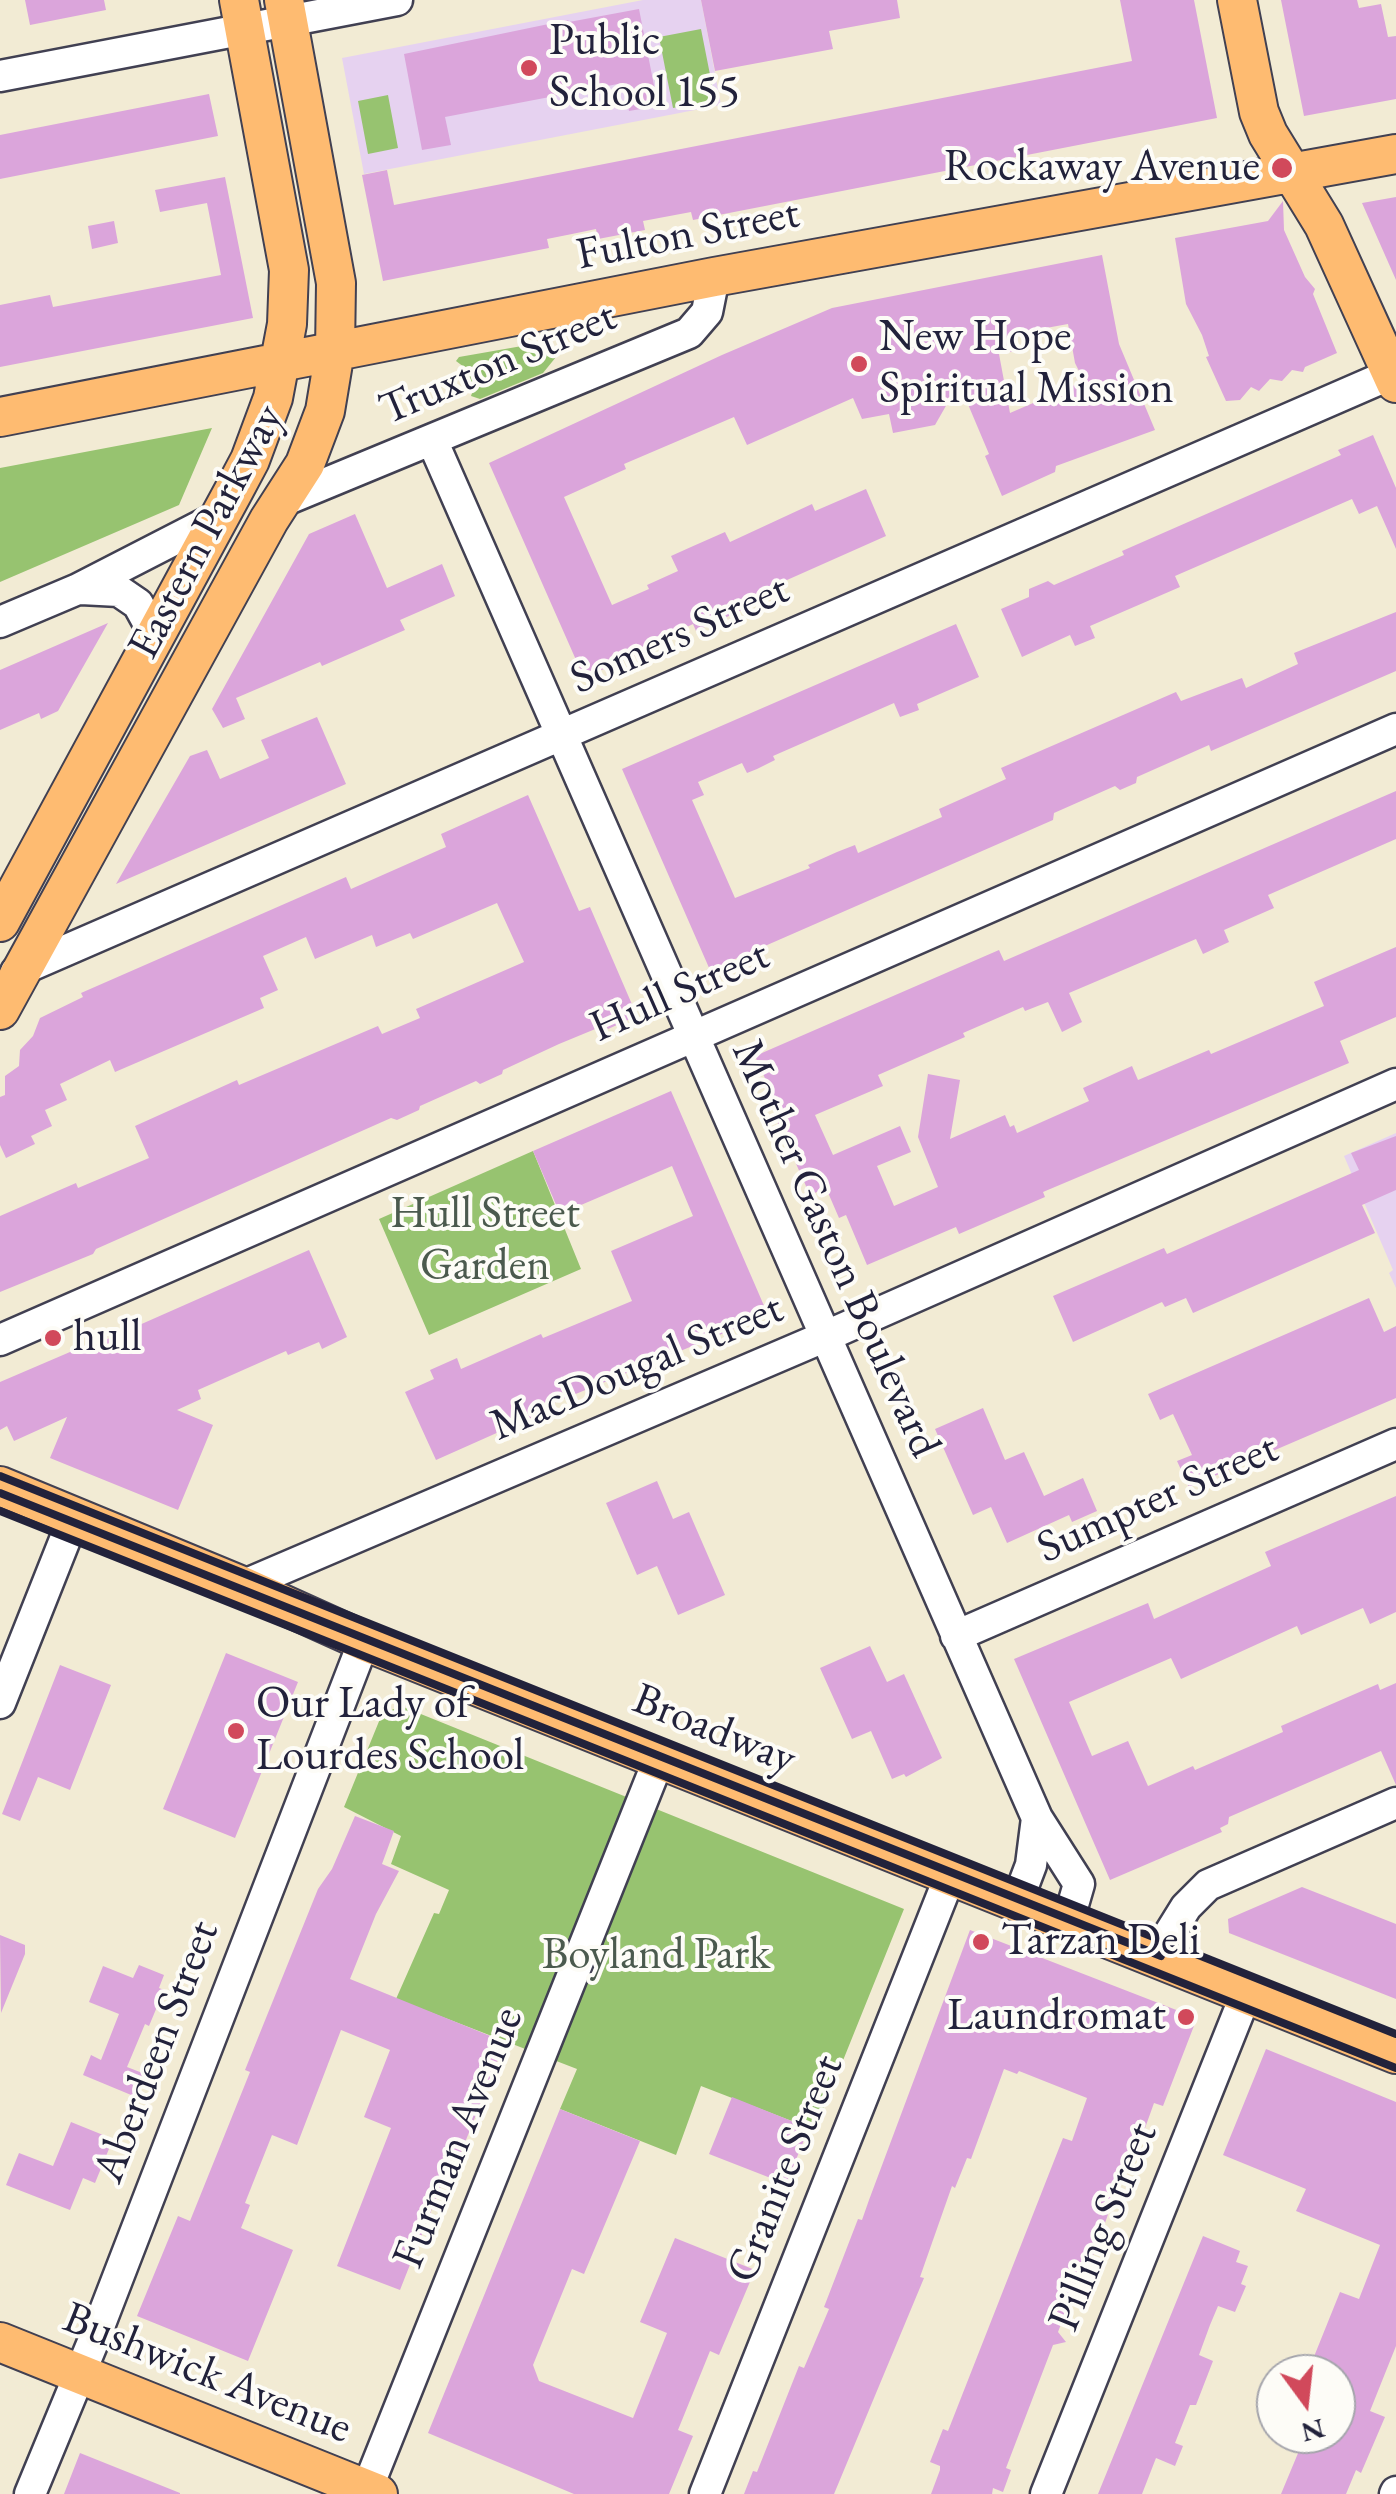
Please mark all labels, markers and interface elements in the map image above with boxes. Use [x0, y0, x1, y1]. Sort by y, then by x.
place label: Public School 155 [549, 15, 740, 121]
marker: Public School 155 [518, 57, 540, 79]
place label: Rockaway Avenue [944, 141, 1260, 195]
marker: Rockaway Avenue [1269, 155, 1295, 181]
street label: Fulton Street [572, 187, 804, 283]
street label: Truxton Street [372, 290, 624, 438]
place label: New Hope Spiritual Mission [879, 311, 1174, 417]
marker: New Hope Spiritual Mission [848, 353, 870, 375]
street label: Eastern Parkway [117, 396, 297, 668]
street label: Somers Street [563, 563, 797, 707]
street label: Hull Street [582, 929, 778, 1055]
street label: Mother Gaston Boulevard [719, 1032, 951, 1466]
park label: Hull Street Garden [390, 1188, 580, 1294]
street label: MacDougal Street [483, 1282, 791, 1454]
place label: hull [73, 1311, 141, 1365]
marker: hull [42, 1327, 64, 1349]
street label: Sumpter Street [1029, 1422, 1287, 1576]
street label: Broadway [625, 1673, 803, 1787]
place label: Our Lady of Lourdes School [256, 1678, 524, 1784]
marker: Our Lady of Lourdes School [225, 1720, 247, 1742]
street label: Aberdeen Street [82, 1914, 232, 2190]
place label: Tarzan Deli [1001, 1915, 1200, 1969]
park label: Boyland Park [542, 1929, 770, 1983]
marker: Tarzan Deli [970, 1931, 992, 1953]
place label: Laundromat [947, 1990, 1166, 2044]
street label: Furman Avenue [382, 2000, 536, 2276]
marker: Laundromat [1175, 2006, 1197, 2028]
street label: Granite Street [716, 2048, 856, 2290]
street label: Pilling Street [1038, 2115, 1170, 2339]
street label: Bushwick Avenue [55, 2292, 359, 2456]
north arrow [1256, 2354, 1356, 2454]
text: N [1298, 2411, 1329, 2451]

